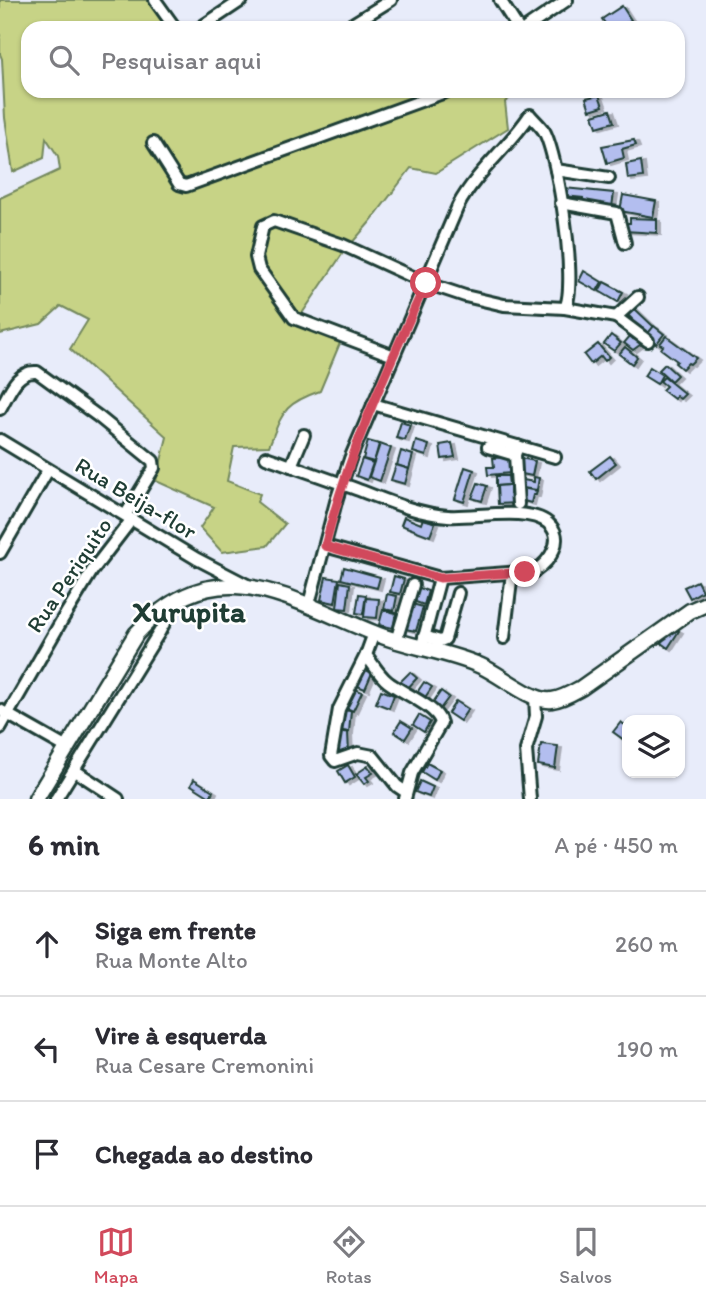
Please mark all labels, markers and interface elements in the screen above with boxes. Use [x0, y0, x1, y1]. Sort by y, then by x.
search box [21, 21, 685, 98]
icon: search [45, 41, 83, 79]
text: Pesquisar aqui [101, 44, 262, 76]
route start [410, 267, 441, 298]
street label: Rua Beija-flor [70, 451, 202, 545]
street label: Rua Periquito [20, 512, 118, 638]
route end [509, 556, 540, 587]
district label: Xurupita [132, 593, 246, 630]
map controls [622, 715, 685, 778]
button: layers [622, 715, 685, 778]
text: 6 min [28, 826, 100, 863]
text: A pé · 450 m [555, 831, 678, 859]
text: Siga em frente [95, 914, 256, 946]
icon: ahead [28, 925, 66, 963]
text: 260 m [615, 930, 678, 958]
text: Rua Monte Alto [95, 946, 248, 974]
text: Vire à esquerda [95, 1019, 267, 1051]
icon: left [28, 1030, 66, 1068]
text: 190 m [617, 1035, 678, 1063]
text: Rua Cesare Cremonini [95, 1051, 314, 1079]
icon: arrive [28, 1135, 66, 1173]
text: Chegada ao destino [95, 1138, 313, 1170]
tab: Mapa [94, 1223, 138, 1288]
tab: Rotas [326, 1223, 372, 1288]
tab: Salvos [559, 1223, 612, 1288]

